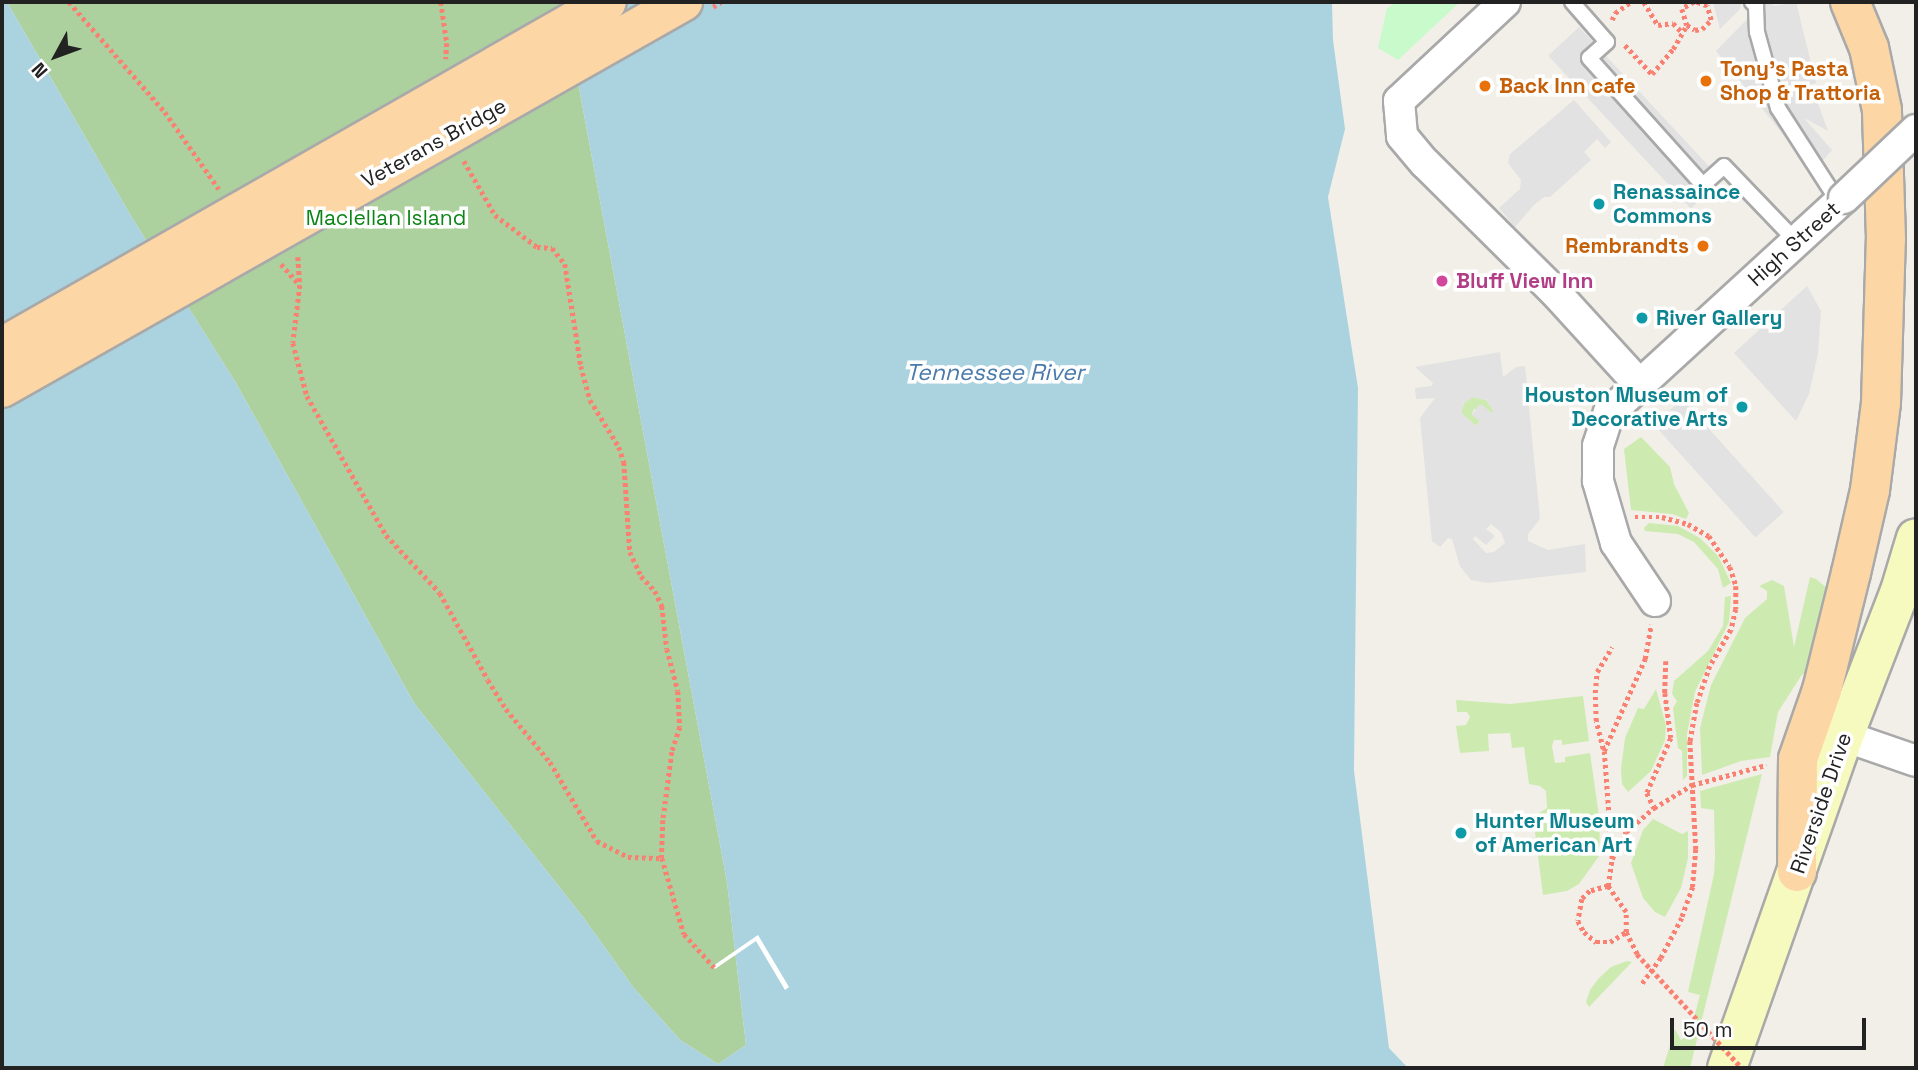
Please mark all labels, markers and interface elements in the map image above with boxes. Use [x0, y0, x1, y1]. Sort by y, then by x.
north arrow [21, 21, 91, 91]
place label: Tony's Pasta Shop & Trattoria [1720, 56, 1881, 106]
text: N [26, 57, 53, 83]
place label: Back Inn cafe [1499, 73, 1636, 99]
marker: Tony's Pasta Shop & Trattoria [1698, 73, 1714, 89]
marker: Back Inn cafe [1477, 78, 1493, 94]
street label: Veterans Bridge [357, 93, 511, 193]
place label: Renassaince Commons [1613, 179, 1740, 229]
marker: Renassaince Commons [1591, 196, 1607, 212]
street label: High Street [1743, 196, 1845, 292]
park label: Maclellan Island [306, 205, 466, 231]
place label: Rembrandts [1565, 233, 1689, 259]
marker: Rembrandts [1695, 238, 1711, 254]
place label: Bluff View Inn [1456, 268, 1594, 294]
marker: Bluff View Inn [1434, 273, 1450, 289]
place label: River Gallery [1656, 305, 1782, 331]
marker: River Gallery [1634, 310, 1650, 326]
water label: Tennessee River [906, 358, 1084, 386]
place label: Houston Museum of Decorative Arts [1525, 382, 1728, 432]
marker: Houston Museum of Decorative Arts [1734, 399, 1750, 415]
street label: Riverside Drive [1785, 729, 1857, 877]
place label: Hunter Museum of American Art [1475, 808, 1635, 858]
marker: Hunter Museum of American Art [1453, 825, 1469, 841]
scale bar [1673, 1004, 1869, 1048]
text: 50 m [1683, 1016, 1733, 1043]

